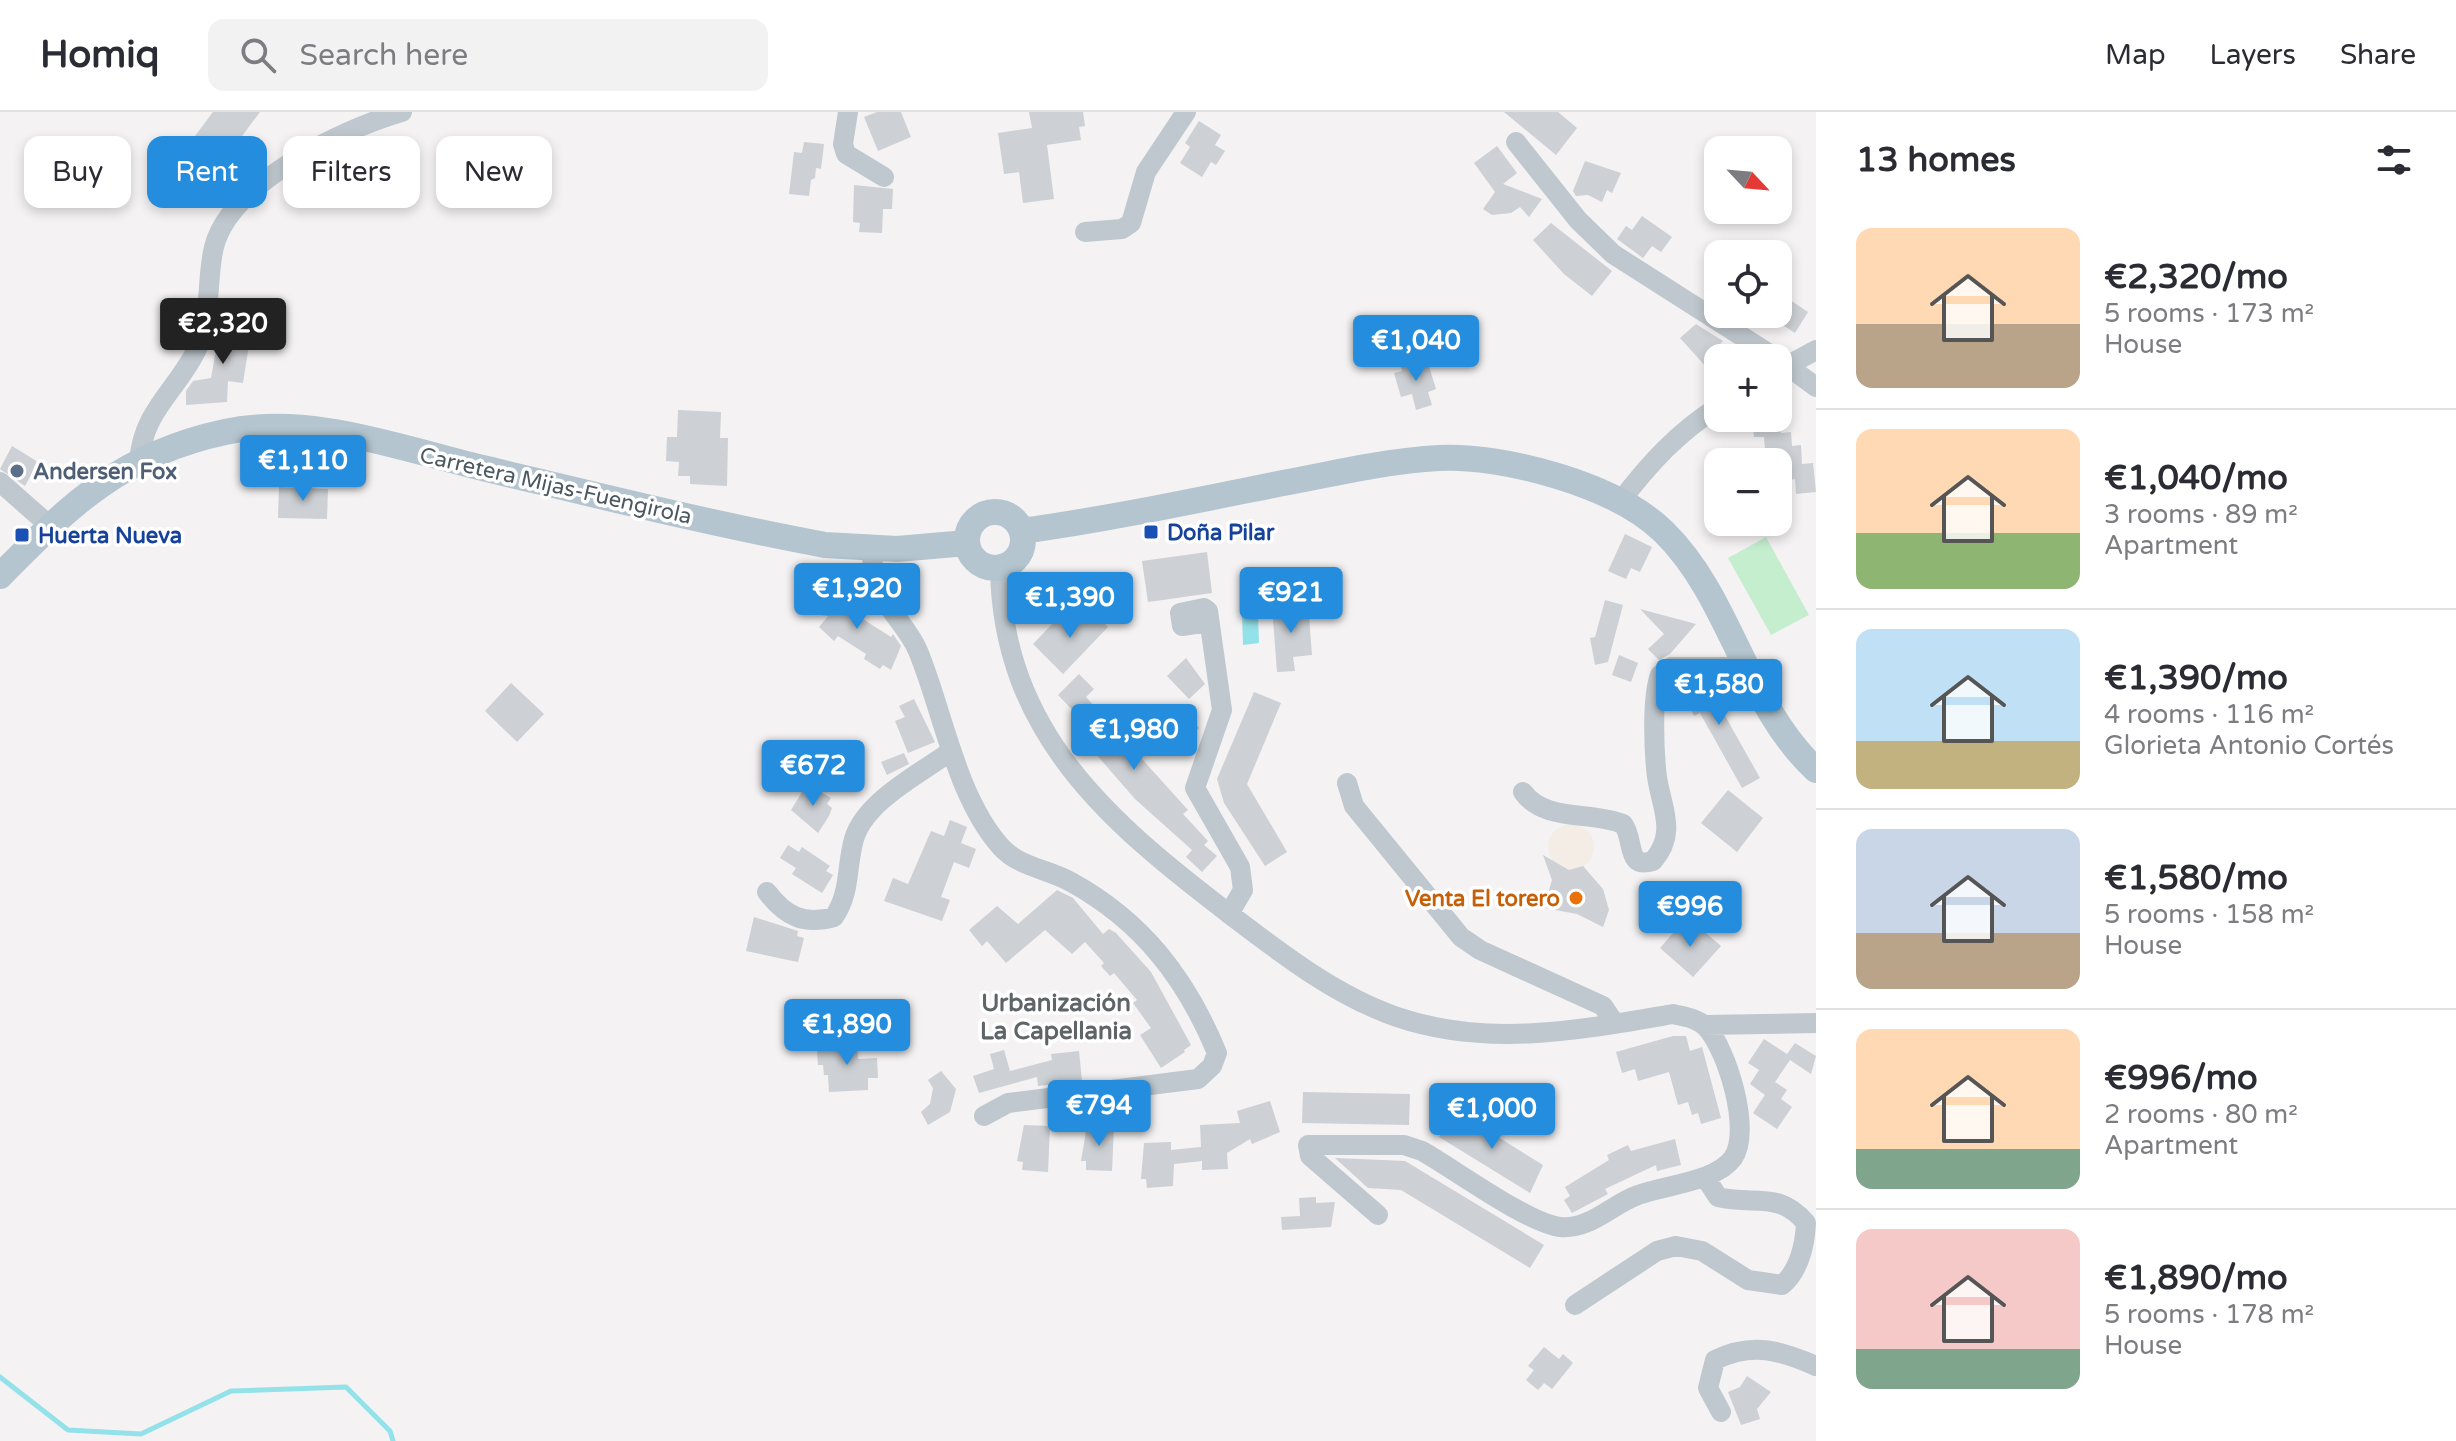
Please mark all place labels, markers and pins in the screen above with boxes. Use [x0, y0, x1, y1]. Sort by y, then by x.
pin: €2,320 [158, 298, 288, 366]
pin: €1,040 [1351, 315, 1481, 383]
pin: €1,110 [238, 435, 368, 503]
place label: Andersen Fox [33, 459, 177, 485]
marker: Andersen Fox [8, 462, 26, 480]
place label: Doña Pilar [1167, 520, 1275, 546]
place label: Huerta Nueva [38, 523, 182, 549]
marker: Doña Pilar [1142, 523, 1160, 541]
marker: Huerta Nueva [13, 526, 31, 544]
pin: €1,920 [792, 563, 922, 631]
pin: €921 [1244, 567, 1338, 635]
pin: €1,390 [1005, 572, 1135, 640]
pin: €1,580 [1654, 659, 1784, 727]
pin: €1,980 [1069, 704, 1199, 772]
pin: €672 [766, 740, 860, 808]
pin: €996 [1643, 881, 1737, 949]
place label: Venta El torero [1405, 886, 1560, 912]
marker: Venta El torero [1567, 889, 1585, 907]
pin: €1,890 [782, 999, 912, 1067]
pin: €794 [1052, 1080, 1146, 1148]
pin: €1,000 [1427, 1083, 1557, 1151]

